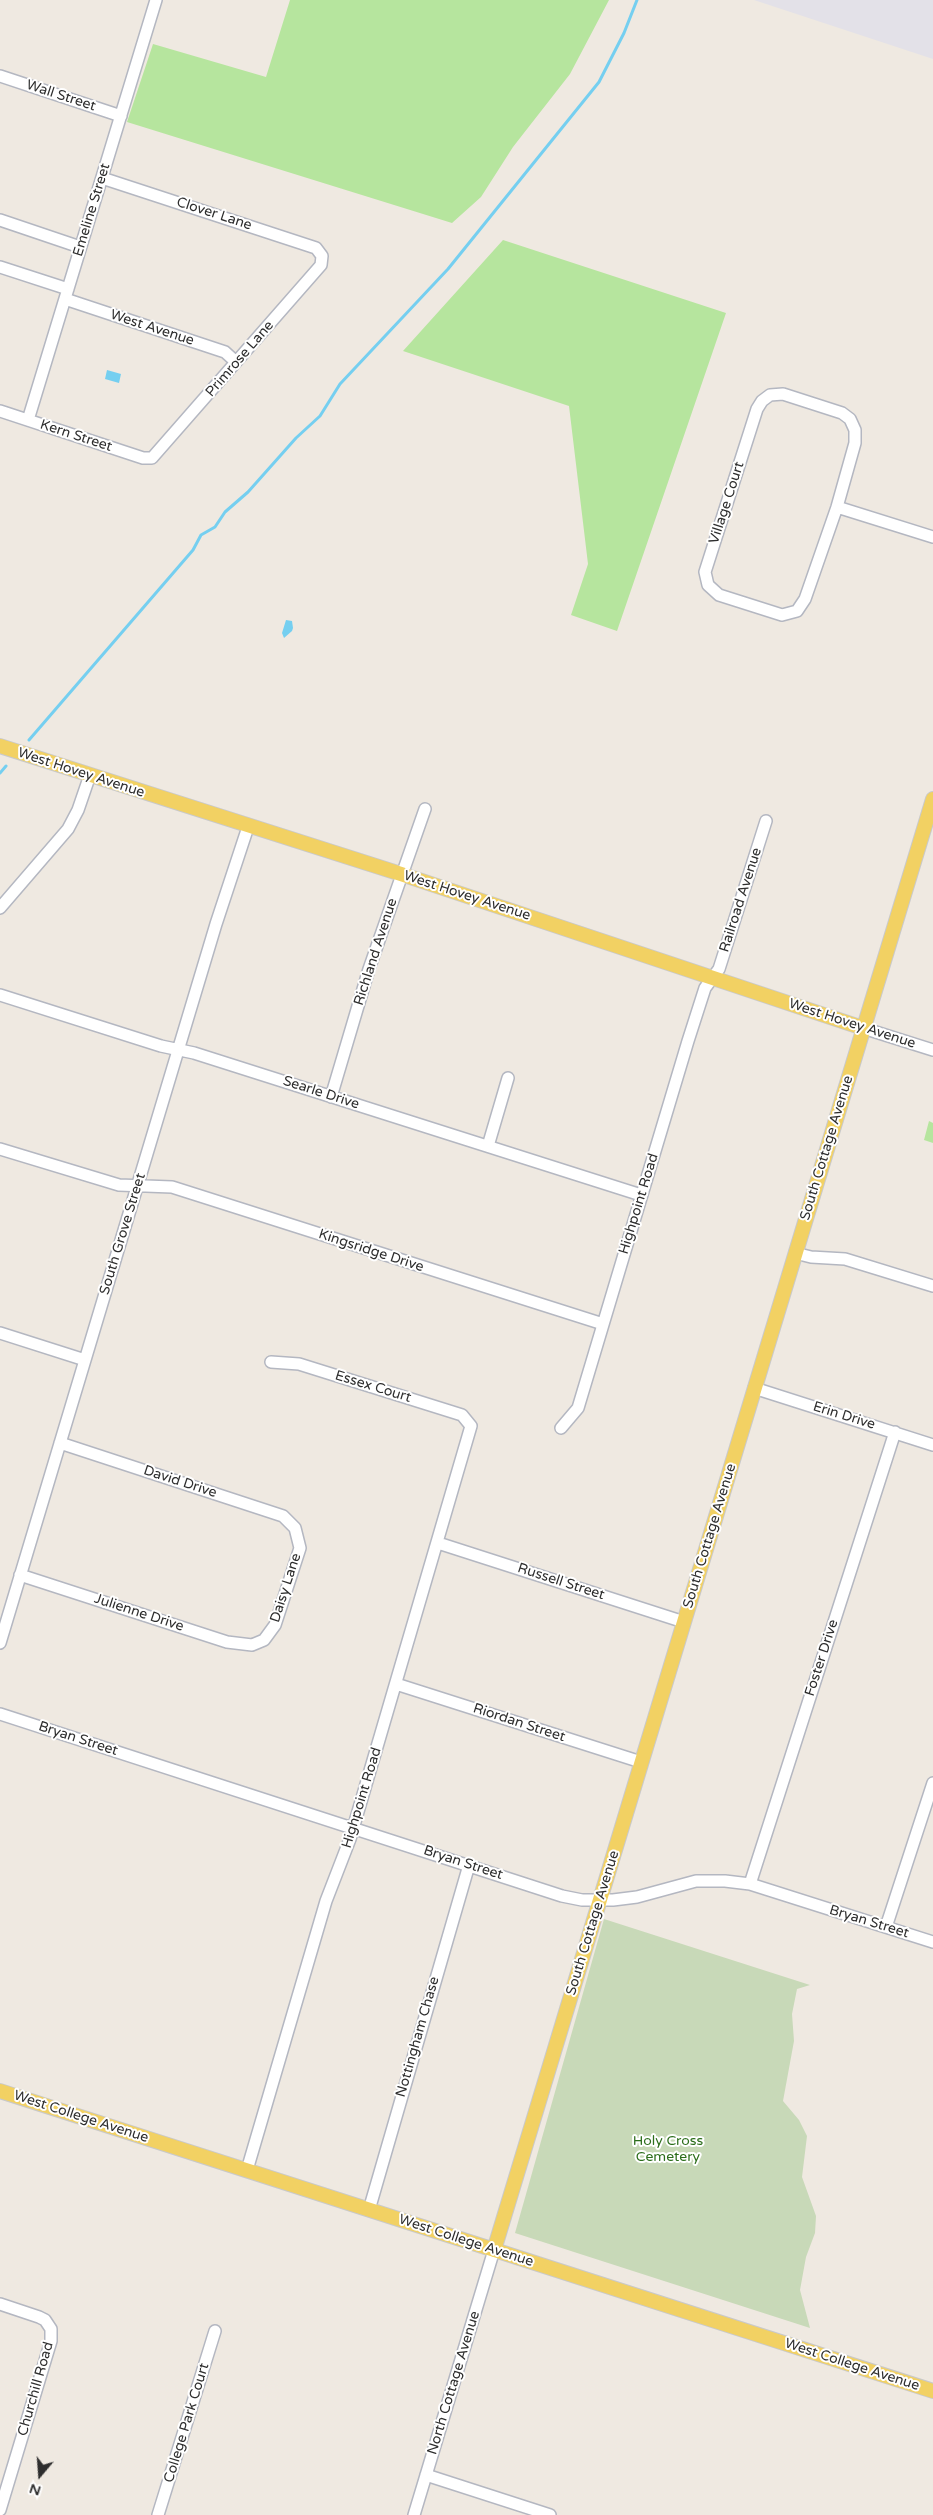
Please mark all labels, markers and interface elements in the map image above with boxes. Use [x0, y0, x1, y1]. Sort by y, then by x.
street label: Wall Street [24, 77, 98, 115]
street label: Emeline Street [70, 161, 114, 259]
street label: Clover Lane [174, 194, 254, 234]
street label: West Avenue [108, 307, 196, 349]
street label: Primrose Lane [202, 318, 278, 400]
street label: Kern Street [38, 416, 114, 456]
street label: Village Court [706, 460, 748, 546]
street label: West Hovey Avenue [15, 745, 147, 801]
street label: Railroad Avenue [716, 846, 766, 954]
street label: West Hovey Avenue [401, 868, 533, 924]
street label: Richland Avenue [351, 896, 401, 1008]
street label: West Hovey Avenue [786, 996, 918, 1052]
street label: Searle Drive [281, 1073, 361, 1113]
street label: South Cottage Avenue [797, 1074, 857, 1222]
street label: Highpoint Road [616, 1152, 662, 1256]
street label: South Grove Street [97, 1171, 149, 1297]
street label: Kingsridge Drive [316, 1226, 426, 1276]
street label: Essex Court [333, 1367, 413, 1407]
street label: Erin Drive [811, 1399, 877, 1433]
street label: David Drive [141, 1462, 219, 1502]
street label: South Cottage Avenue [680, 1462, 740, 1610]
street label: Daisy Lane [267, 1551, 305, 1625]
street label: Russell Street [515, 1560, 607, 1604]
street label: Julienne Drive [92, 1591, 186, 1635]
street label: Foster Drive [802, 1617, 842, 1699]
street label: Riordan Street [471, 1700, 567, 1746]
street label: Bryan Street [36, 1718, 120, 1760]
street label: Highpoint Road [339, 1746, 385, 1850]
street label: Bryan Street [421, 1842, 505, 1884]
street label: South Cottage Avenue [563, 1849, 623, 1997]
street label: Bryan Street [827, 1902, 911, 1942]
street label: Nottingham Chase [393, 1975, 443, 2099]
street label: West College Avenue [12, 2087, 150, 2147]
park label: Holy Cross Cemetery [633, 2133, 703, 2166]
street label: West College Avenue [397, 2211, 535, 2271]
street label: North Cottage Avenue [424, 2309, 484, 2457]
street label: West College Avenue [783, 2335, 921, 2395]
street label: Churchill Road [15, 2340, 57, 2438]
street label: College Park Court [161, 2361, 213, 2485]
north arrow [15, 2450, 65, 2500]
text: N [27, 2480, 43, 2500]

